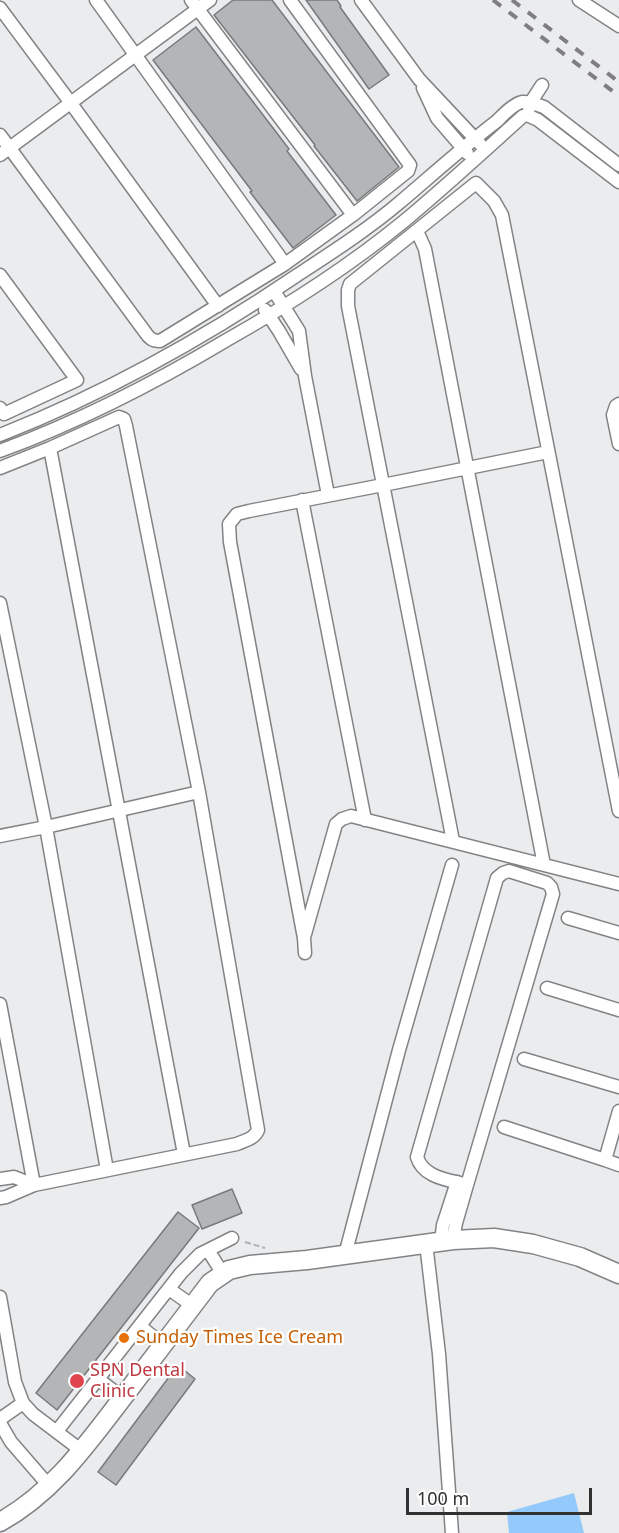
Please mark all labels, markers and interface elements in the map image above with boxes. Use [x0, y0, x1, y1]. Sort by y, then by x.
place label: Sunday Times Ice Cream [136, 1327, 343, 1349]
marker: Sunday Times Ice Cream [117, 1331, 131, 1345]
place label: SPN Dental Clinic [90, 1360, 185, 1402]
marker: SPN Dental Clinic [68, 1372, 86, 1390]
scale bar [409, 1476, 595, 1514]
text: 100 m [417, 1486, 469, 1510]

